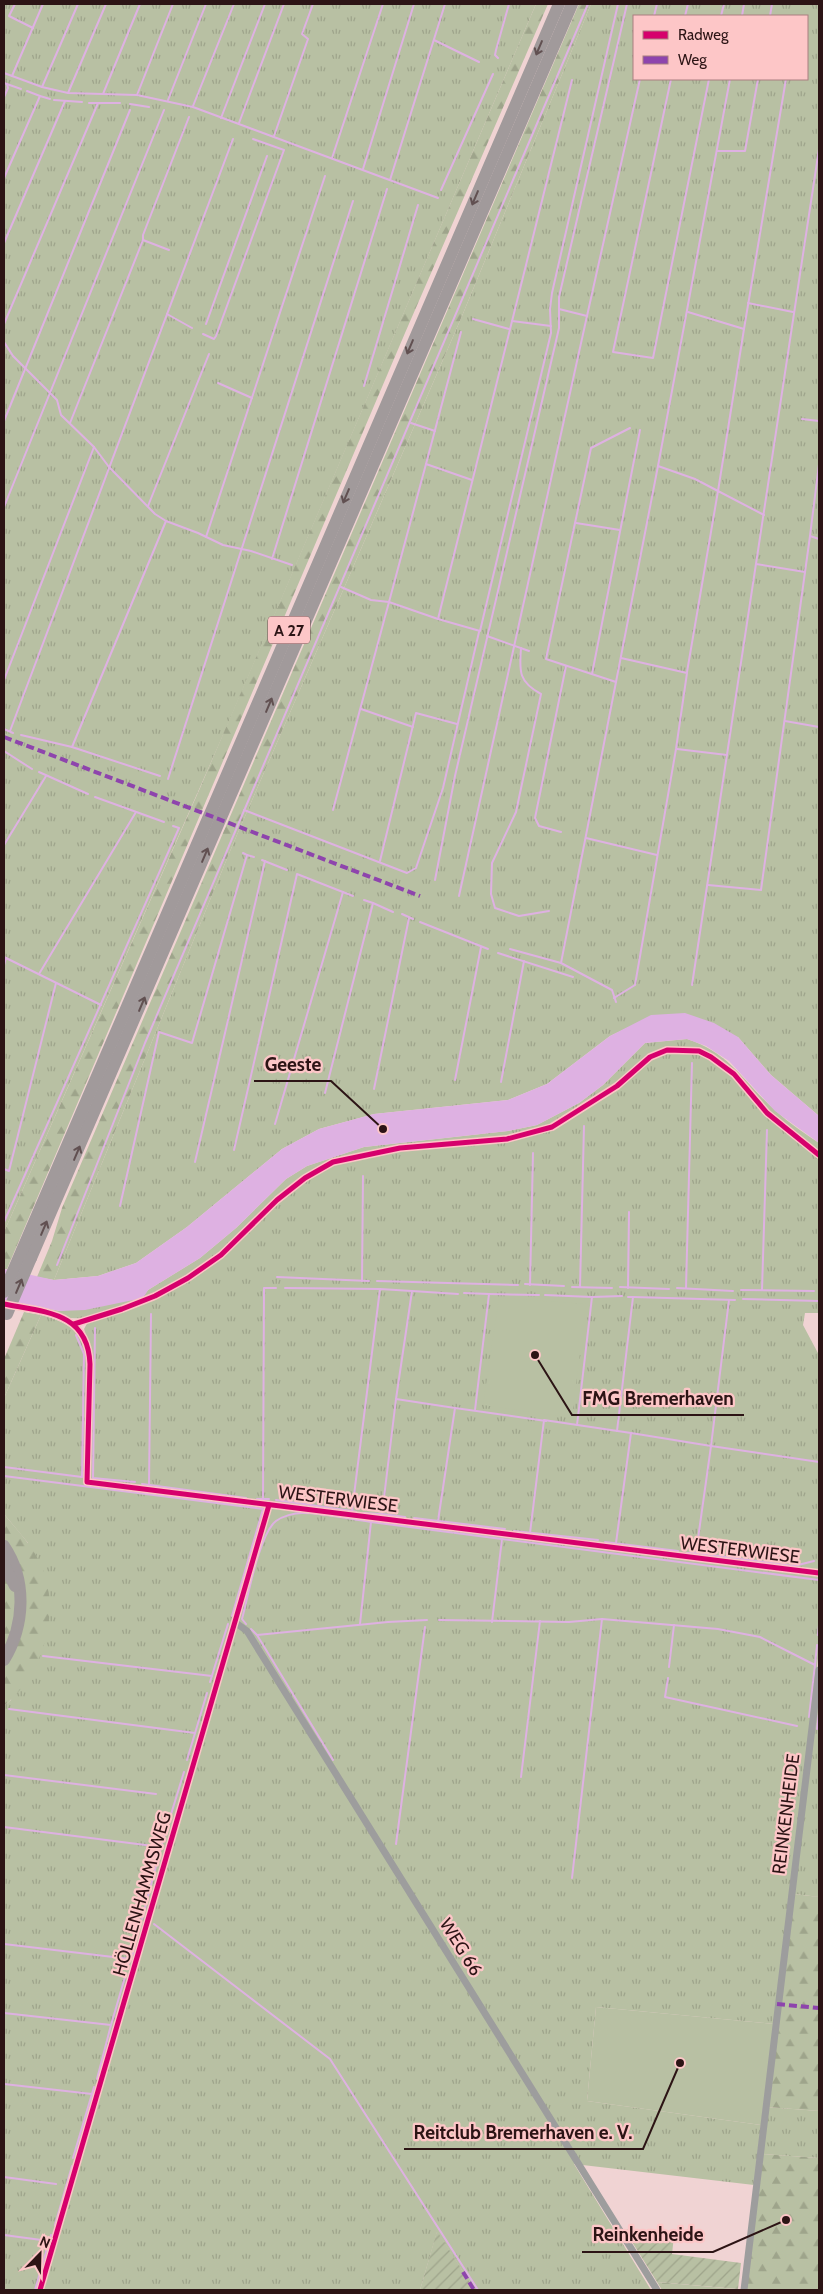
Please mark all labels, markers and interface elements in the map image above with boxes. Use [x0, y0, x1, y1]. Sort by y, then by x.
legend [633, 15, 808, 80]
text: Radweg [678, 26, 729, 44]
one-way arrow [534, 41, 543, 56]
text: Weg [678, 51, 707, 69]
one-way arrow [469, 190, 479, 205]
one-way arrow [405, 339, 415, 354]
one-way arrow [341, 488, 350, 503]
road number: A 27 [268, 616, 310, 644]
one-way arrow [265, 698, 275, 713]
one-way arrow [201, 848, 211, 863]
one-way arrow [137, 997, 147, 1012]
callout: Geeste [254, 1047, 331, 1081]
text: Geeste [265, 1053, 321, 1076]
one-way arrow [72, 1146, 82, 1161]
one-way arrow [40, 1221, 50, 1236]
one-way arrow [15, 1279, 25, 1294]
callout: FMG Bremerhaven [572, 1381, 744, 1415]
text: FMG Bremerhaven [582, 1387, 734, 1410]
street label: WESTERWIESE [277, 1481, 399, 1517]
street label: WESTERWIESE [679, 1532, 801, 1568]
street label: REINKENHEIDE [768, 1752, 804, 1876]
street label: HÖLLENHAMMSWEG [108, 1809, 176, 1979]
street label: WEG 66 [435, 1914, 487, 1980]
callout: Reitclub Bremerhaven e. V. [404, 2115, 643, 2149]
text: Reitclub Bremerhaven e. V. [414, 2121, 632, 2144]
callout: Reinkenheide [582, 2218, 713, 2252]
text: Reinkenheide [593, 2223, 704, 2246]
north arrow [15, 2229, 65, 2279]
text: N [37, 2232, 53, 2252]

